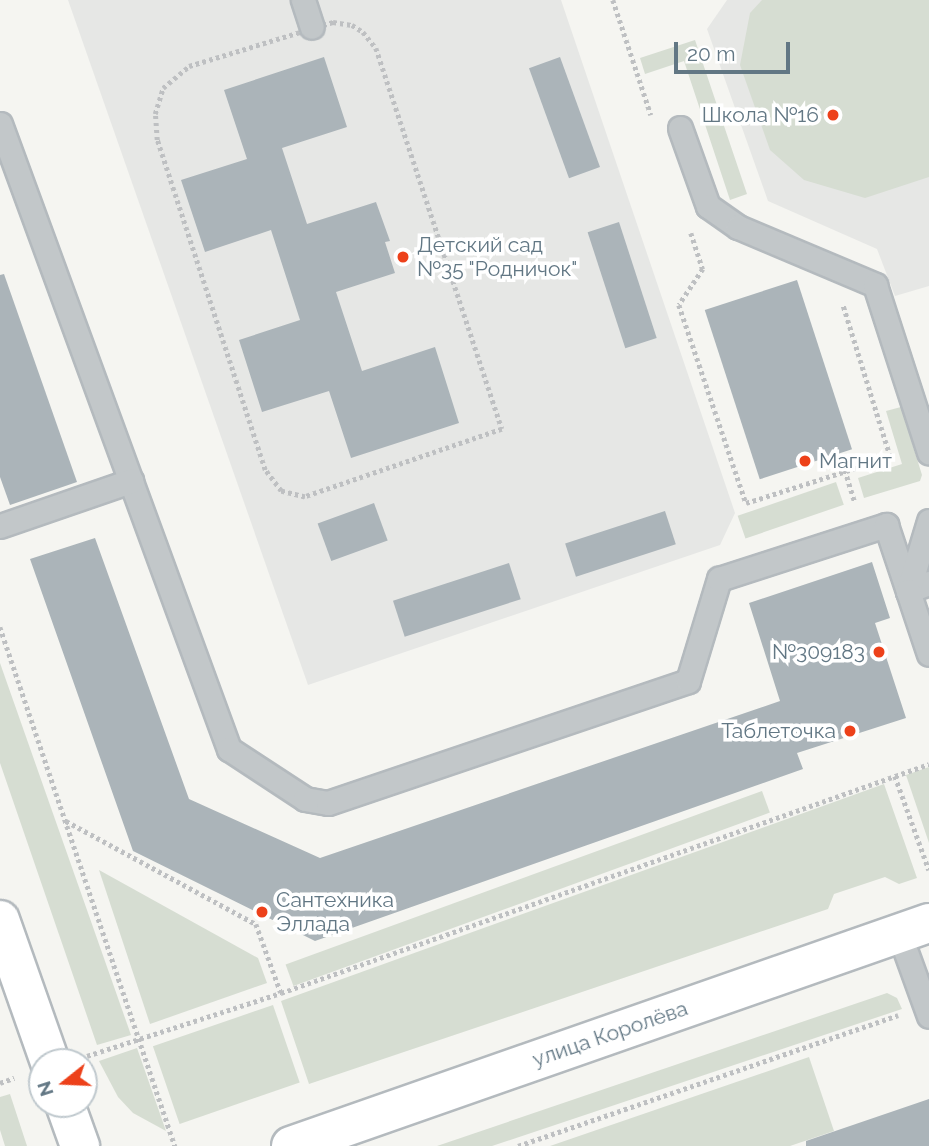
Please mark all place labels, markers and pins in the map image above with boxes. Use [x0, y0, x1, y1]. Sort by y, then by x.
place label: Школа №16 [702, 102, 819, 128]
marker: Школа №16 [825, 107, 841, 123]
place label: Детский сад №35 "Родничок" [417, 232, 578, 282]
marker: Детский сад №35 "Родничок" [395, 249, 411, 265]
place label: Магнит [819, 448, 892, 474]
marker: Магнит [797, 453, 813, 469]
place label: №309183 [772, 639, 865, 665]
marker: №309183 [871, 644, 887, 660]
place label: Таблеточка [721, 718, 836, 744]
marker: Таблеточка [842, 723, 858, 739]
place label: Сантехника Эллада [276, 887, 394, 937]
marker: Сантехника Эллада [254, 904, 270, 920]

